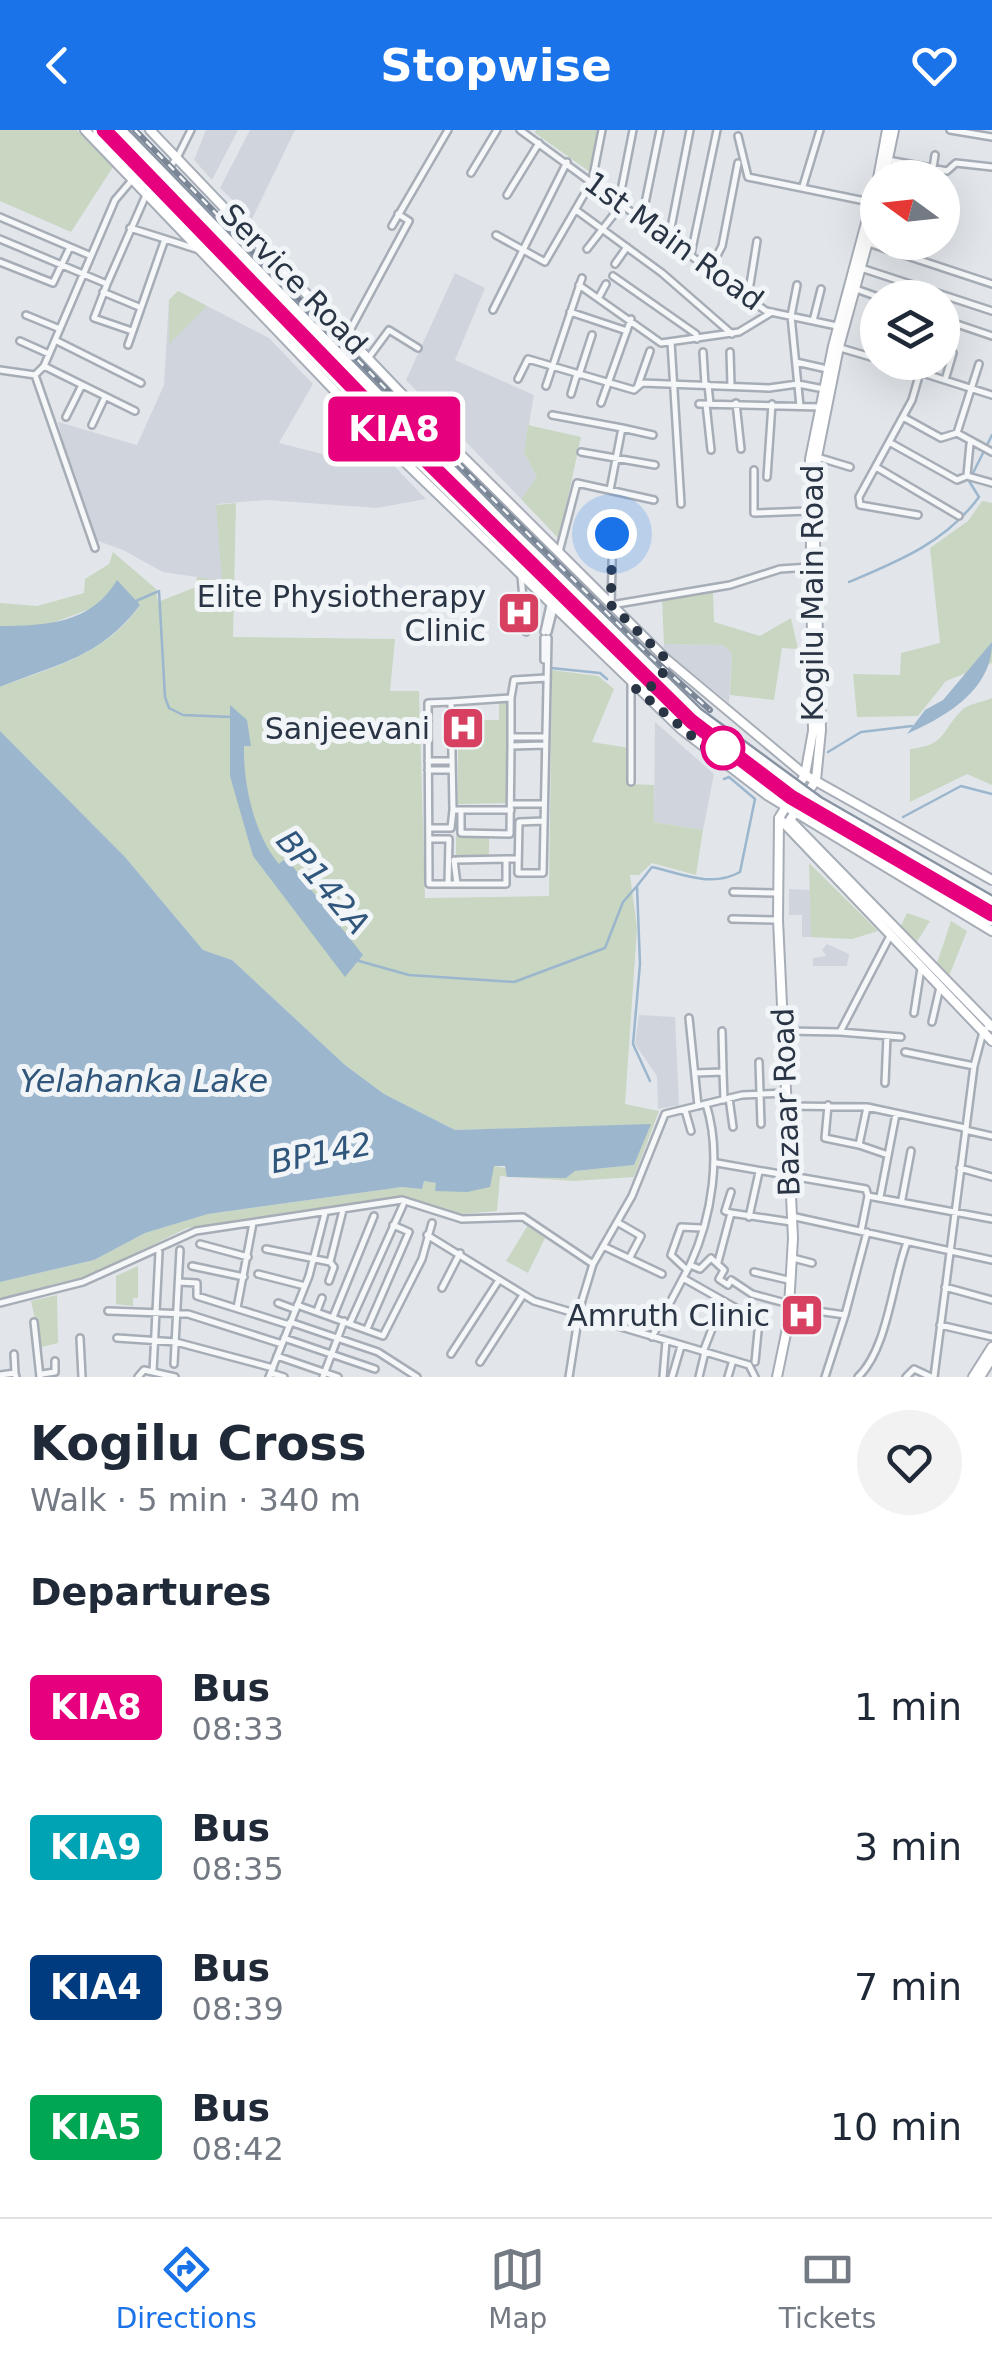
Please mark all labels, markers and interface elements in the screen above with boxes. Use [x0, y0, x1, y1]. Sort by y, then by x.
icon: back [30, 38, 85, 93]
icon: heart [907, 38, 962, 93]
text: Stopwise [380, 39, 612, 92]
north arrow [860, 160, 960, 260]
map controls [860, 160, 960, 380]
street label: 1st Main Road [578, 164, 770, 318]
street label: Service Road [213, 196, 375, 362]
button: layers [860, 280, 960, 380]
line badge: KIA8 [324, 396, 464, 462]
text: KIA8 [348, 409, 440, 449]
street label: Kogilu Main Road [795, 464, 830, 722]
your location [587, 509, 637, 559]
place label: Elite Physiotherapy Clinic [197, 579, 486, 648]
hospital icon: Elite Physiotherapy Clinic [496, 590, 542, 636]
hospital icon: Sanjeevani [440, 705, 486, 751]
place label: Sanjeevani [265, 711, 430, 746]
unlabelled marker [702, 727, 744, 769]
water label: BP142A [269, 822, 377, 942]
street label: Bazaar Road [765, 1007, 807, 1197]
water label: Yelahanka Lake [20, 1062, 268, 1100]
water label: BP142 [267, 1125, 375, 1181]
hospital icon: Amruth Clinic [779, 1292, 825, 1338]
place label: Amruth Clinic [567, 1298, 770, 1333]
button: heart [857, 1410, 962, 1515]
text: Kogilu Cross [30, 1415, 367, 1471]
text: Walk · 5 min · 340 m [30, 1481, 361, 1519]
text: Departures [30, 1570, 271, 1614]
text: Bus [192, 1666, 270, 1710]
text: 1 min [854, 1685, 962, 1729]
text: KIA8 [50, 1687, 142, 1727]
text: 08:33 [192, 1710, 284, 1748]
text: Bus [192, 1806, 270, 1850]
text: 3 min [854, 1825, 962, 1869]
text: KIA9 [50, 1827, 142, 1867]
text: 08:35 [192, 1850, 284, 1888]
text: Bus [192, 1946, 270, 1990]
text: 7 min [854, 1965, 962, 2009]
text: KIA4 [50, 1967, 142, 2007]
text: 08:39 [192, 1990, 284, 2028]
text: Bus [192, 2086, 270, 2130]
text: 10 min [830, 2105, 962, 2149]
text: KIA5 [50, 2107, 142, 2147]
text: 08:42 [192, 2130, 284, 2168]
tab: Directions [116, 2242, 257, 2335]
tab: Map [488, 2242, 547, 2335]
tab: Tickets [779, 2242, 876, 2335]

